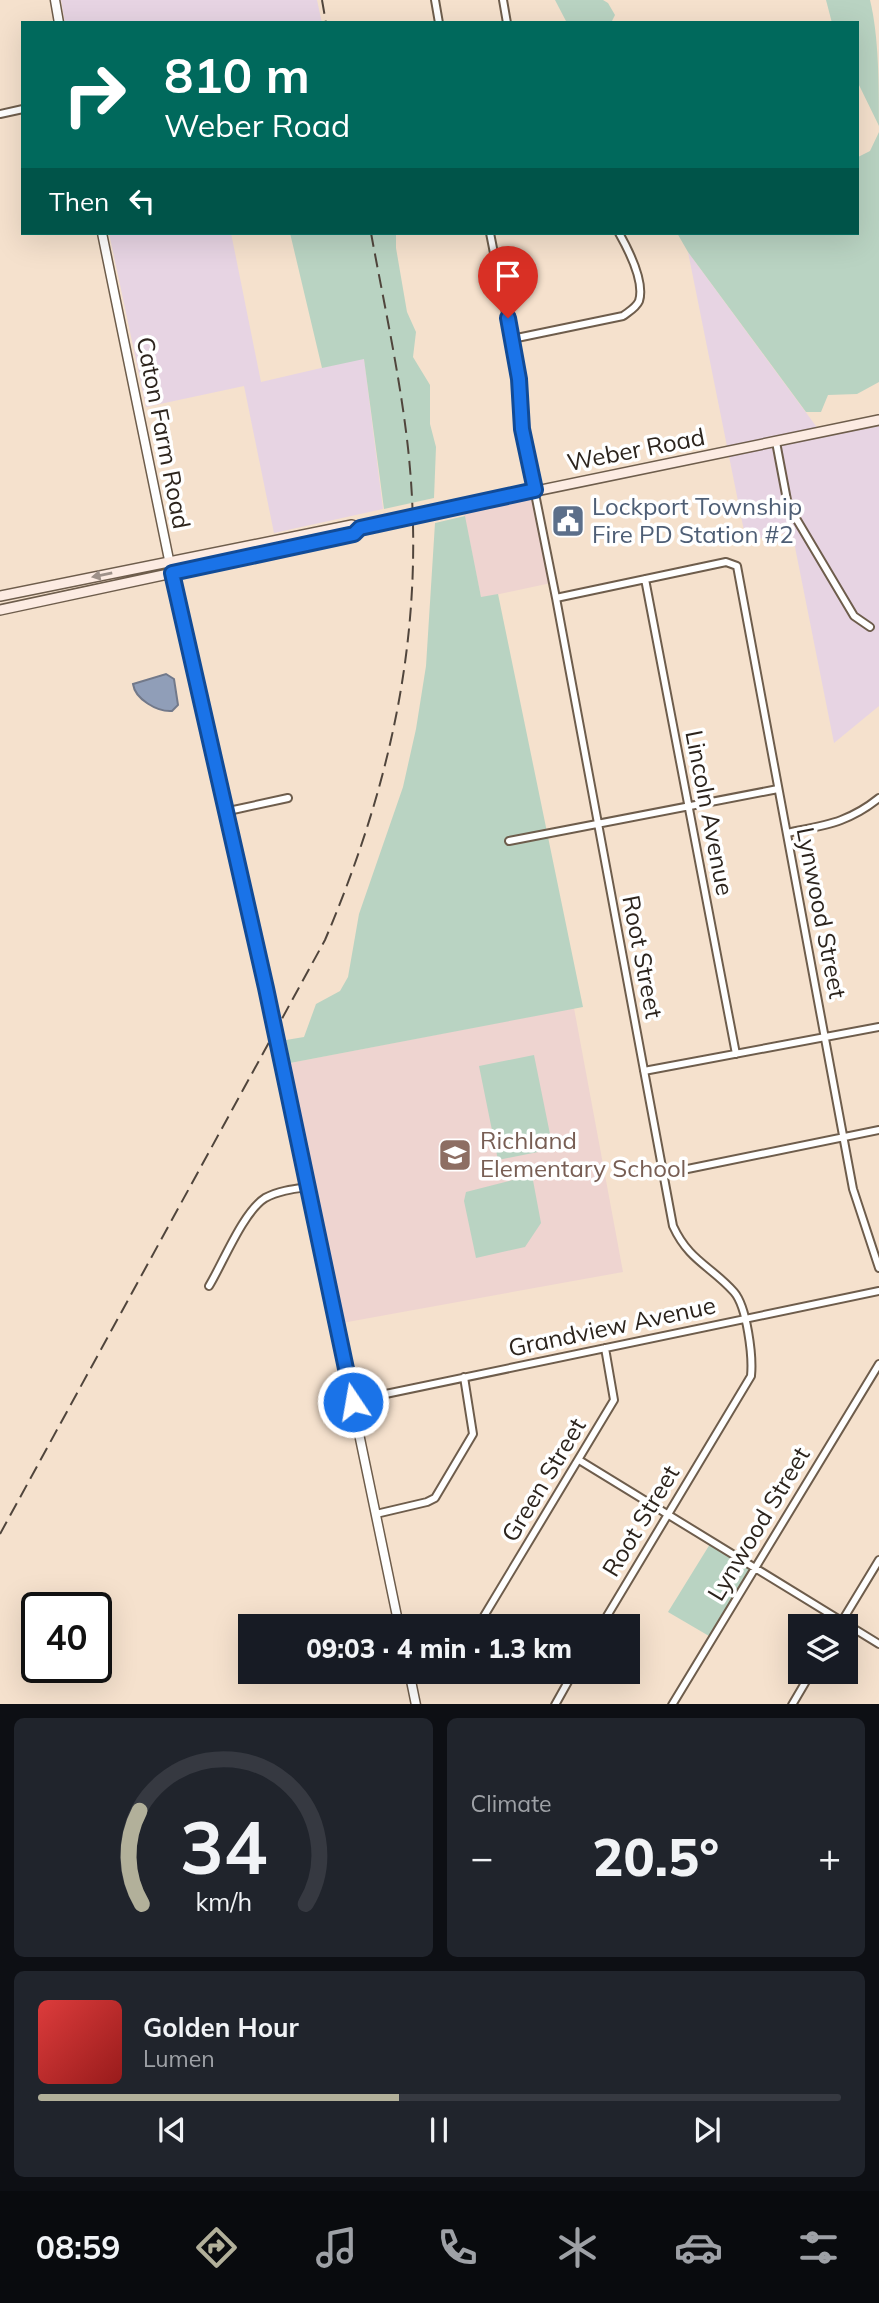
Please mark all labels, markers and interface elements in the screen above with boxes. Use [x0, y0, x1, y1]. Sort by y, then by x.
text: 810 m [164, 44, 310, 105]
icon: right [49, 49, 140, 140]
text: Weber Road [164, 105, 350, 145]
icon: left [123, 182, 161, 220]
text: Then [49, 185, 109, 218]
pin [478, 246, 538, 318]
icon: arrive [489, 257, 527, 295]
street label: Caton Farm Road [131, 334, 197, 531]
street label: Weber Road [564, 421, 707, 477]
place label: Lockport Township Fire PD Station #2 [592, 491, 802, 549]
public building icon: Lockport Township Fire PD Station #2 [549, 502, 587, 540]
one-way arrow [91, 569, 113, 580]
street label: Lincoln Avenue [679, 728, 741, 898]
street label: Lynwood Street [791, 825, 853, 1001]
street label: Root Street [616, 893, 670, 1021]
place label: Richland Elementary School [480, 1125, 686, 1183]
school or university icon: Richland Elementary School [436, 1136, 474, 1174]
street label: Grandview Avenue [505, 1289, 718, 1363]
position arrow [316, 1365, 390, 1439]
street label: Green Street [495, 1412, 592, 1547]
street label: Lynwood Street [701, 1441, 816, 1606]
street label: Root Street [595, 1459, 685, 1582]
speed limit sign: 40 [21, 1592, 112, 1683]
map controls [788, 1614, 858, 1684]
button: layers [788, 1614, 858, 1684]
text: 09:03 · 4 min · 1.3 km [306, 1632, 572, 1665]
text: Climate [471, 1789, 552, 1818]
text: 34 [180, 1801, 267, 1892]
text: 20.5° [592, 1824, 719, 1889]
text: − [471, 1833, 493, 1881]
text: + [818, 1833, 841, 1881]
text: km/h [195, 1885, 252, 1916]
text: Golden Hour [143, 2011, 299, 2044]
text: Lumen [143, 2044, 215, 2073]
icon: previous [153, 2111, 191, 2149]
icon: pause [420, 2111, 458, 2149]
icon: next [688, 2111, 726, 2149]
icon: directions [192, 2223, 241, 2272]
icon: music [312, 2223, 361, 2272]
icon: phone [433, 2223, 482, 2272]
icon: climate [553, 2223, 602, 2272]
icon: car [674, 2223, 723, 2272]
icon: filters [794, 2223, 843, 2272]
text: 08:59 [36, 2227, 120, 2267]

